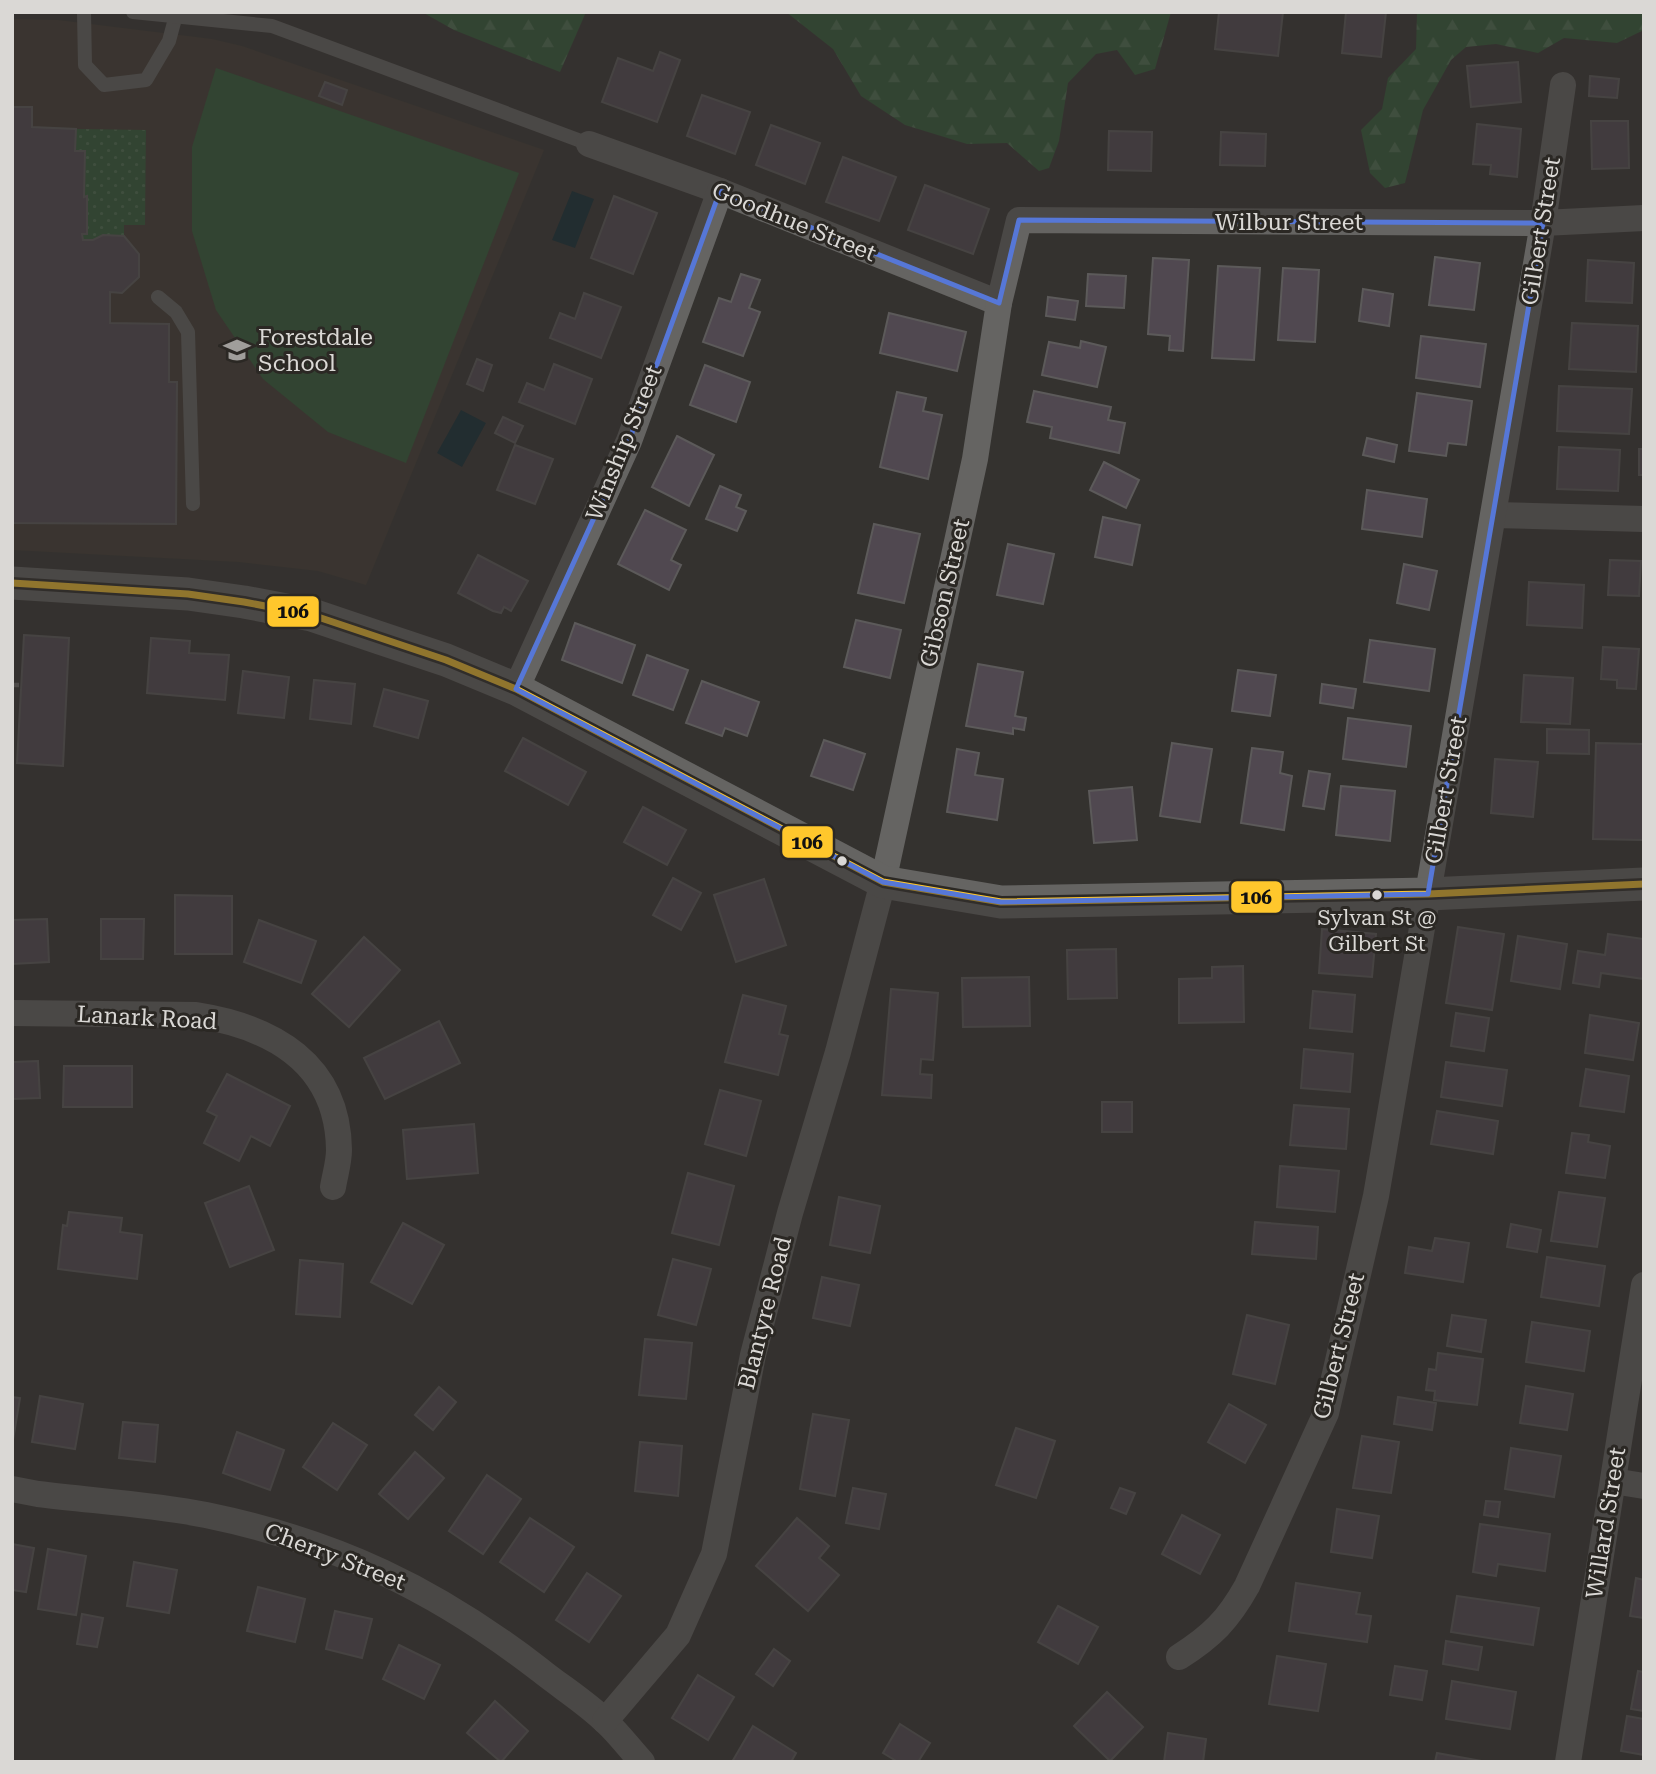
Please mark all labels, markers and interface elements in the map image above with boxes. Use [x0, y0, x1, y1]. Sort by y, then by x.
street label: Gilbert Street [1516, 154, 1566, 307]
street label: Goodhue Street [708, 177, 880, 267]
street label: Wilbur Street [1215, 209, 1364, 236]
place label: Forestdale School [258, 324, 373, 377]
school or university icon: Forestdale School [222, 335, 252, 365]
street label: Winship Street [580, 361, 668, 525]
street label: Gibson Street [915, 516, 975, 670]
line badge: 106 [266, 595, 320, 628]
text: 106 [277, 600, 309, 623]
street label: Gilbert Street [1420, 713, 1472, 866]
line badge: 106 [781, 825, 834, 859]
text: 106 [791, 831, 823, 854]
unlabelled marker [835, 854, 849, 868]
line badge: 106 [1230, 880, 1283, 914]
text: 106 [1240, 886, 1272, 909]
marker: Sylvan St @ Gilbert St [1370, 888, 1384, 902]
place label: Sylvan St @ Gilbert St [1317, 906, 1437, 956]
street label: Lanark Road [76, 1001, 218, 1035]
street label: Blantyre Road [733, 1234, 797, 1392]
street label: Gilbert Street [1308, 1270, 1370, 1422]
street label: Willard Street [1581, 1445, 1631, 1601]
street label: Cherry Street [261, 1518, 410, 1596]

